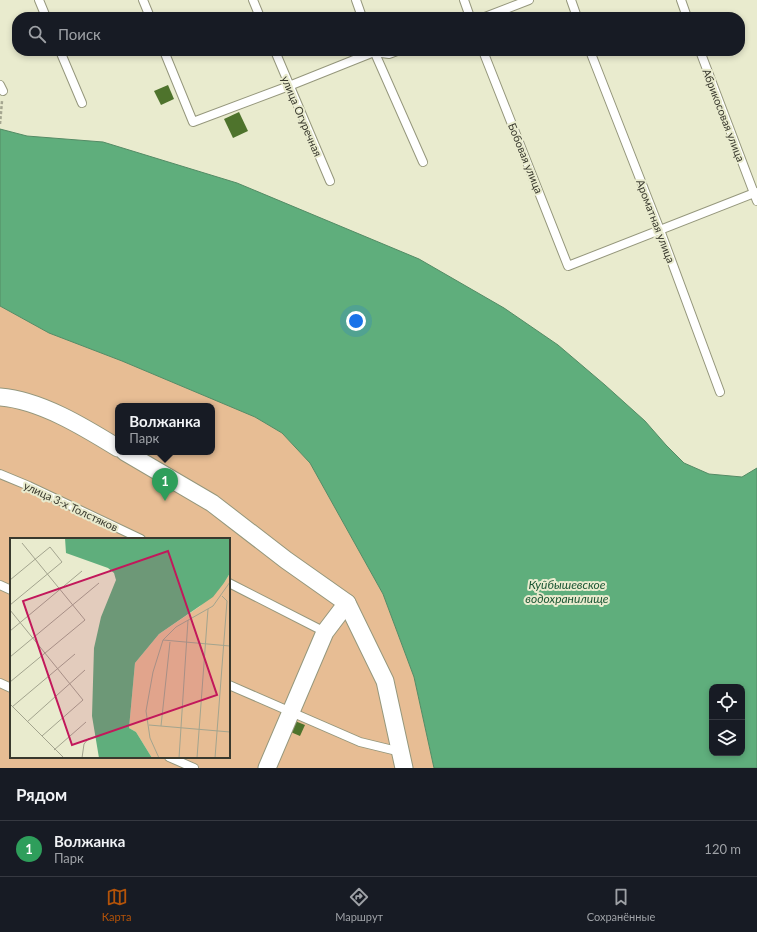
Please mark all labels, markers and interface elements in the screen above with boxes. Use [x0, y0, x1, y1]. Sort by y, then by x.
search box [12, 12, 745, 56]
icon: search [26, 23, 48, 45]
text: Поиск [58, 25, 101, 43]
street label: Абрикосовая улица [700, 67, 748, 163]
street label: улица Огуречная [279, 74, 325, 158]
street label: Бобовая улица [506, 121, 546, 195]
street label: Ароматная улица [634, 177, 678, 265]
your location [346, 311, 366, 331]
popup [115, 403, 215, 455]
text: Волжанка [129, 412, 201, 430]
text: Парк [129, 430, 159, 446]
pin: 1 [152, 468, 178, 501]
street label: улица 3-х Толстяков [22, 478, 120, 534]
inset map [10, 538, 230, 758]
water label: Куйбышевское водохранилище [525, 577, 609, 606]
map controls [709, 684, 745, 756]
button: locate [709, 684, 745, 720]
button: layers [709, 720, 745, 756]
text: Рядом [16, 784, 67, 805]
text: Волжанка [54, 832, 125, 850]
text: 1 [25, 841, 33, 857]
text: 120 m [704, 841, 741, 857]
text: Парк [54, 850, 84, 866]
tab: Карта [102, 886, 132, 923]
tab: Маршрут [335, 886, 383, 923]
tab: Сохранённые [587, 886, 655, 923]

